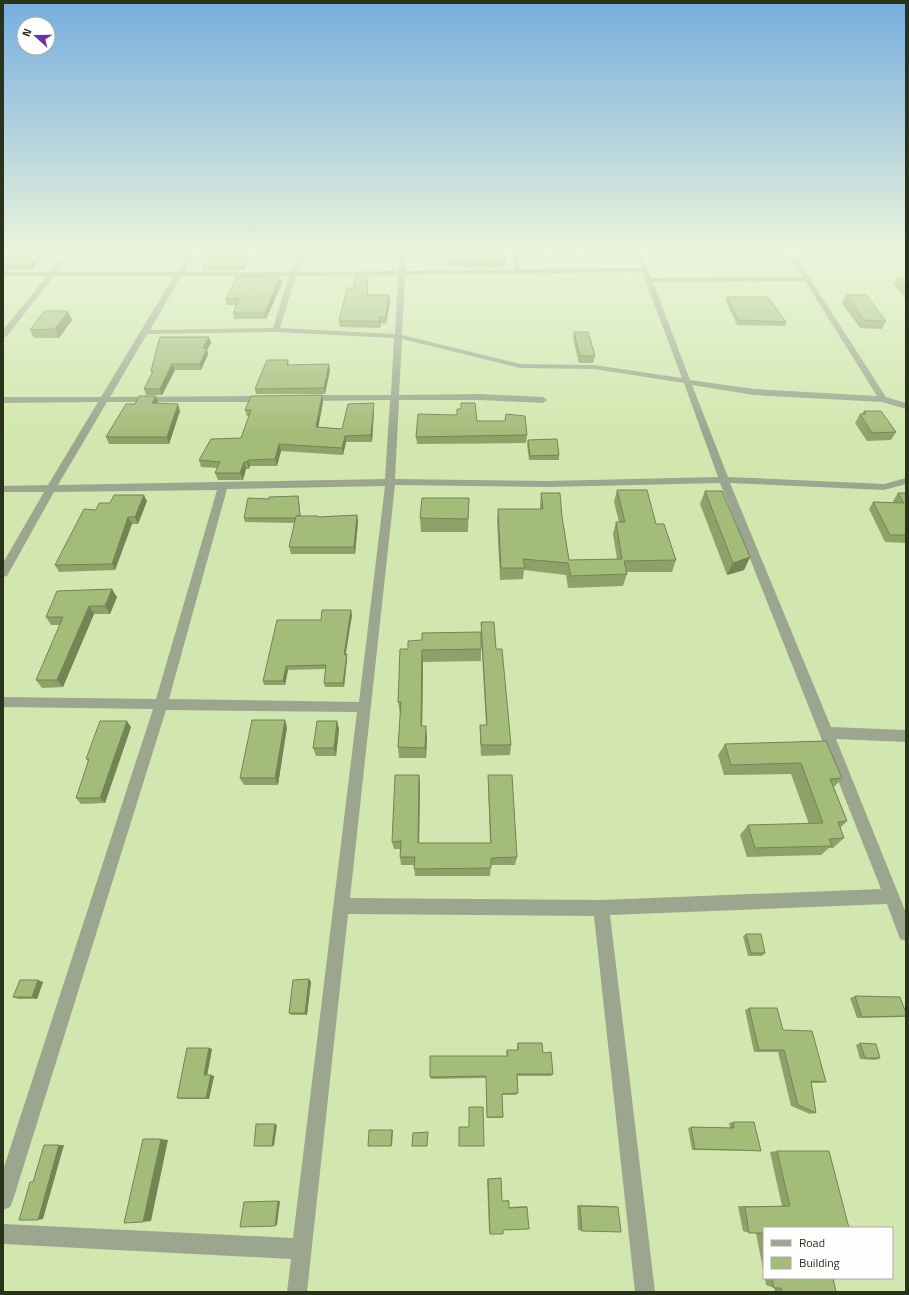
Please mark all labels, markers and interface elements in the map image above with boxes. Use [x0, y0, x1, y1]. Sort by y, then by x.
north arrow [16, 16, 56, 56]
text: N [18, 26, 35, 39]
legend [763, 1227, 893, 1279]
text: Road [799, 1233, 825, 1252]
text: Building [799, 1253, 840, 1272]

